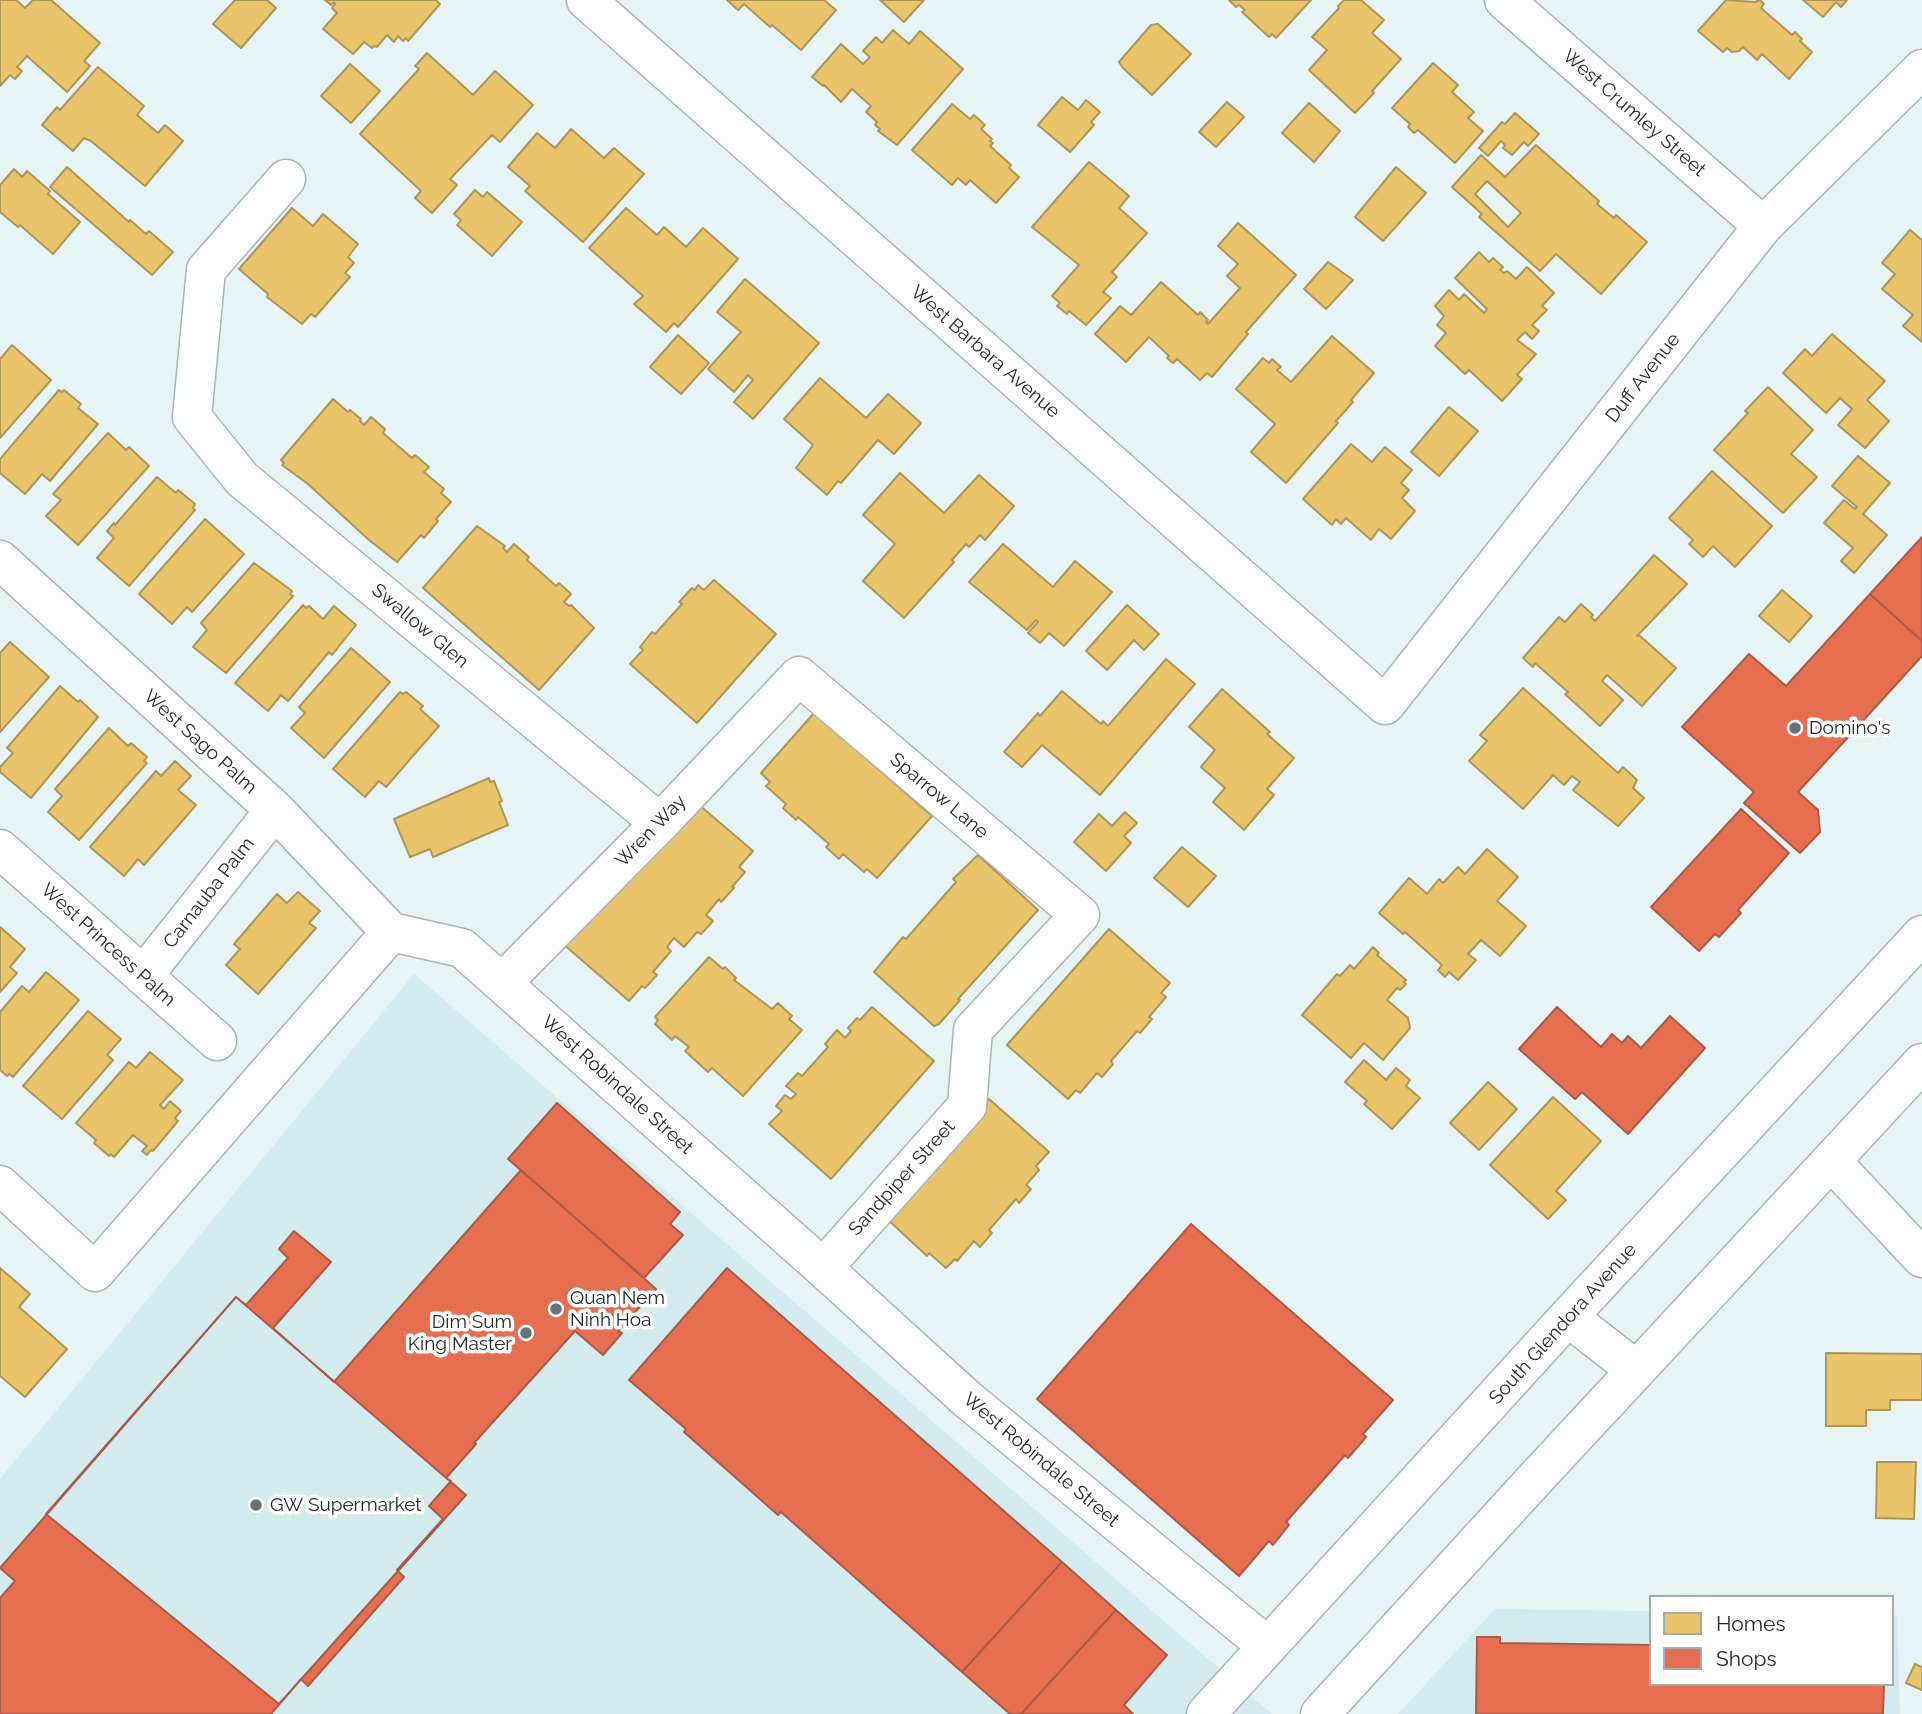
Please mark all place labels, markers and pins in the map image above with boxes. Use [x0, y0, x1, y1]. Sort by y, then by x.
place label: Domino's [1809, 717, 1890, 739]
marker: Domino's [1787, 720, 1803, 736]
place label: Quan Nem Ninh Hoa [570, 1287, 665, 1331]
marker: Quan Nem Ninh Hoa [548, 1301, 564, 1317]
place label: Dim Sum King Master [408, 1311, 512, 1355]
marker: Dim Sum King Master [518, 1325, 534, 1341]
place label: GW Supermarket [270, 1494, 422, 1516]
marker: GW Supermarket [248, 1497, 264, 1513]

